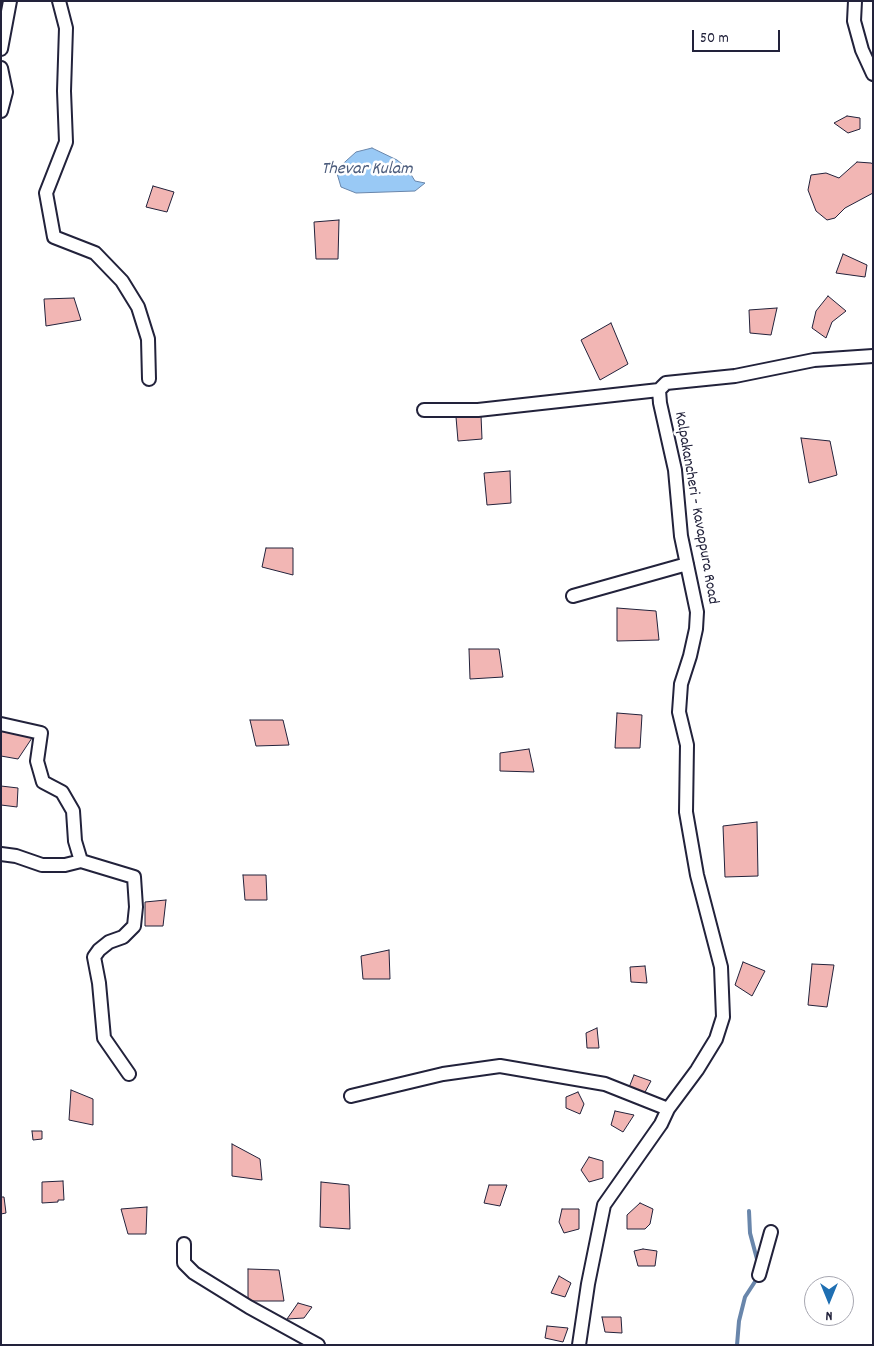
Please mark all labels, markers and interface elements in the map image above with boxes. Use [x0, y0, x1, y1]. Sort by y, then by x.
scale bar [694, 20, 782, 52]
text: 50 m [700, 28, 729, 50]
water label: Thevar Kulam [321, 160, 413, 182]
street label: Kalpakancheri - Kavappura Road [669, 410, 721, 606]
north arrow [804, 1276, 854, 1326]
text: N [826, 1305, 832, 1325]

